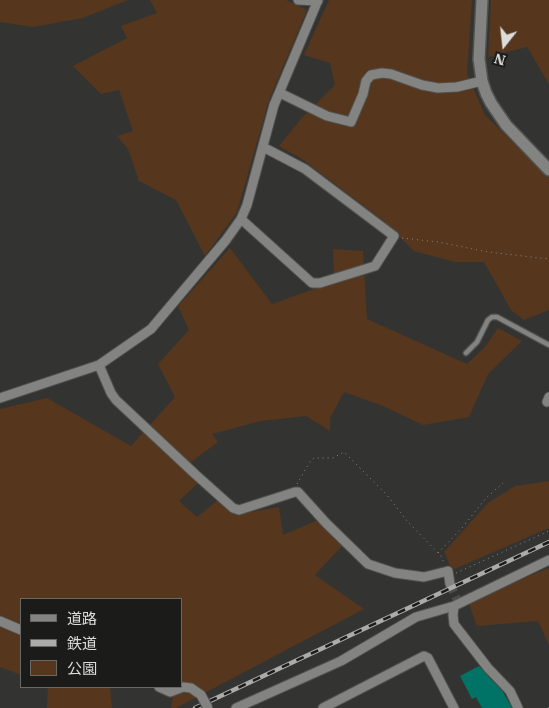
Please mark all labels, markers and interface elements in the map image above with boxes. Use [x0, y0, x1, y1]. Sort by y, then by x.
north arrow [479, 20, 529, 70]
text: N [492, 49, 508, 70]
legend [20, 598, 182, 688]
text: 道路 [67, 609, 97, 628]
text: 鉄道 [67, 634, 97, 653]
text: 公園 [67, 659, 97, 678]

